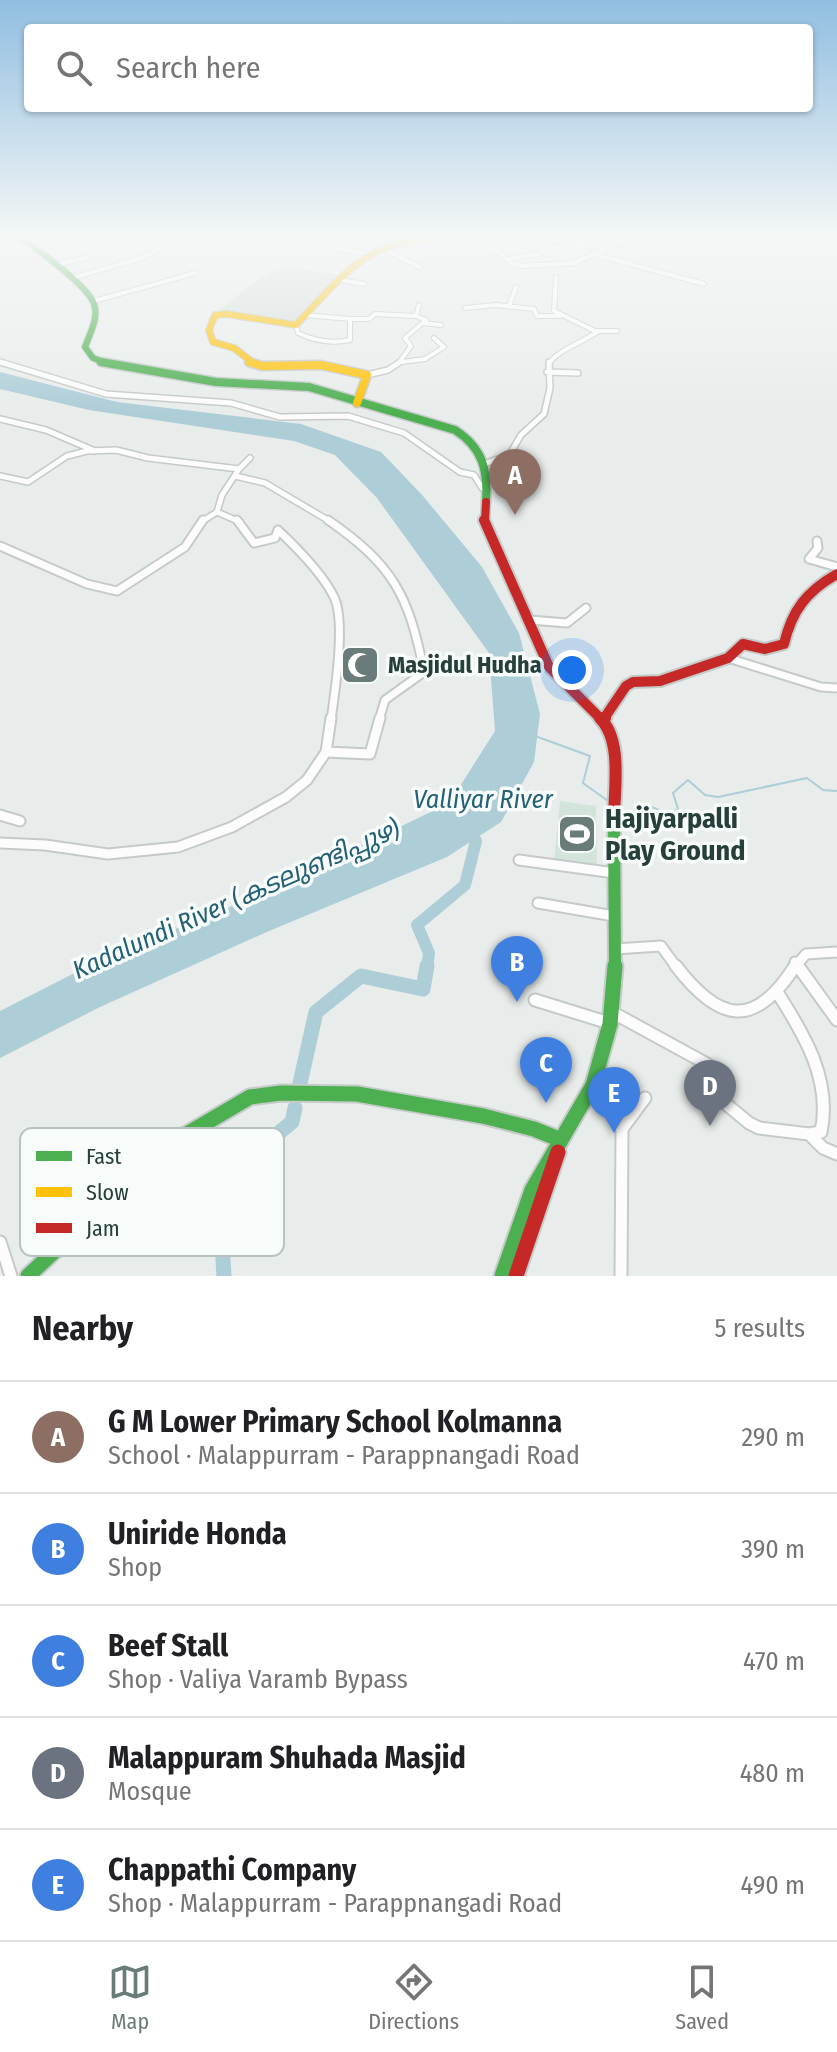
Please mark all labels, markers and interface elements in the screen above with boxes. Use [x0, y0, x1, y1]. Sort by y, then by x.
search box [24, 24, 813, 112]
icon: search [52, 46, 96, 90]
text: Search here [116, 50, 261, 86]
pin: A [489, 449, 541, 515]
mosque icon: Masjidul Hudha [339, 644, 381, 686]
your location [552, 650, 592, 690]
place label: Masjidul Hudha [388, 651, 542, 679]
water label: Valliyar River [413, 784, 554, 815]
place label: Hajiyarpalli Play Ground [605, 802, 746, 867]
water label: Kadalundi River (കടലുണ്ടിപ്പുഴ) [68, 813, 406, 988]
sports icon: Hajiyarpalli Play Ground [556, 813, 598, 855]
pin: B [491, 936, 543, 1002]
pin: C [520, 1037, 572, 1103]
pin: D [684, 1060, 736, 1126]
pin: E [588, 1067, 640, 1133]
legend [20, 1128, 284, 1256]
text: Fast [86, 1143, 122, 1170]
text: Slow [86, 1179, 129, 1206]
text: Jam [86, 1215, 120, 1242]
text: Nearby [32, 1308, 133, 1349]
text: 5 results [715, 1313, 805, 1344]
text: G M Lower Primary School Kolmanna [108, 1404, 562, 1440]
text: A [51, 1422, 65, 1453]
text: 290 m [741, 1422, 805, 1453]
text: School · Malappurram - Parappnangadi Road [108, 1440, 580, 1471]
text: Uniride Honda [108, 1516, 287, 1552]
text: B [51, 1534, 65, 1565]
text: 390 m [741, 1534, 805, 1565]
text: Shop [108, 1552, 162, 1583]
text: Beef Stall [108, 1628, 228, 1664]
text: C [51, 1646, 65, 1677]
text: 470 m [743, 1646, 805, 1677]
text: Shop · Valiya Varamb Bypass [108, 1664, 408, 1695]
text: Malappuram Shuhada Masjid [108, 1740, 466, 1776]
text: D [50, 1758, 66, 1789]
text: 480 m [740, 1758, 805, 1789]
text: Mosque [108, 1776, 192, 1807]
text: Chappathi Company [108, 1852, 356, 1888]
text: E [52, 1870, 64, 1901]
text: 490 m [741, 1870, 805, 1901]
text: Shop · Malappurram - Parappnangadi Road [108, 1888, 562, 1919]
tab: Map [108, 1960, 152, 2035]
tab: Directions [368, 1960, 459, 2035]
tab: Saved [675, 1960, 729, 2035]

